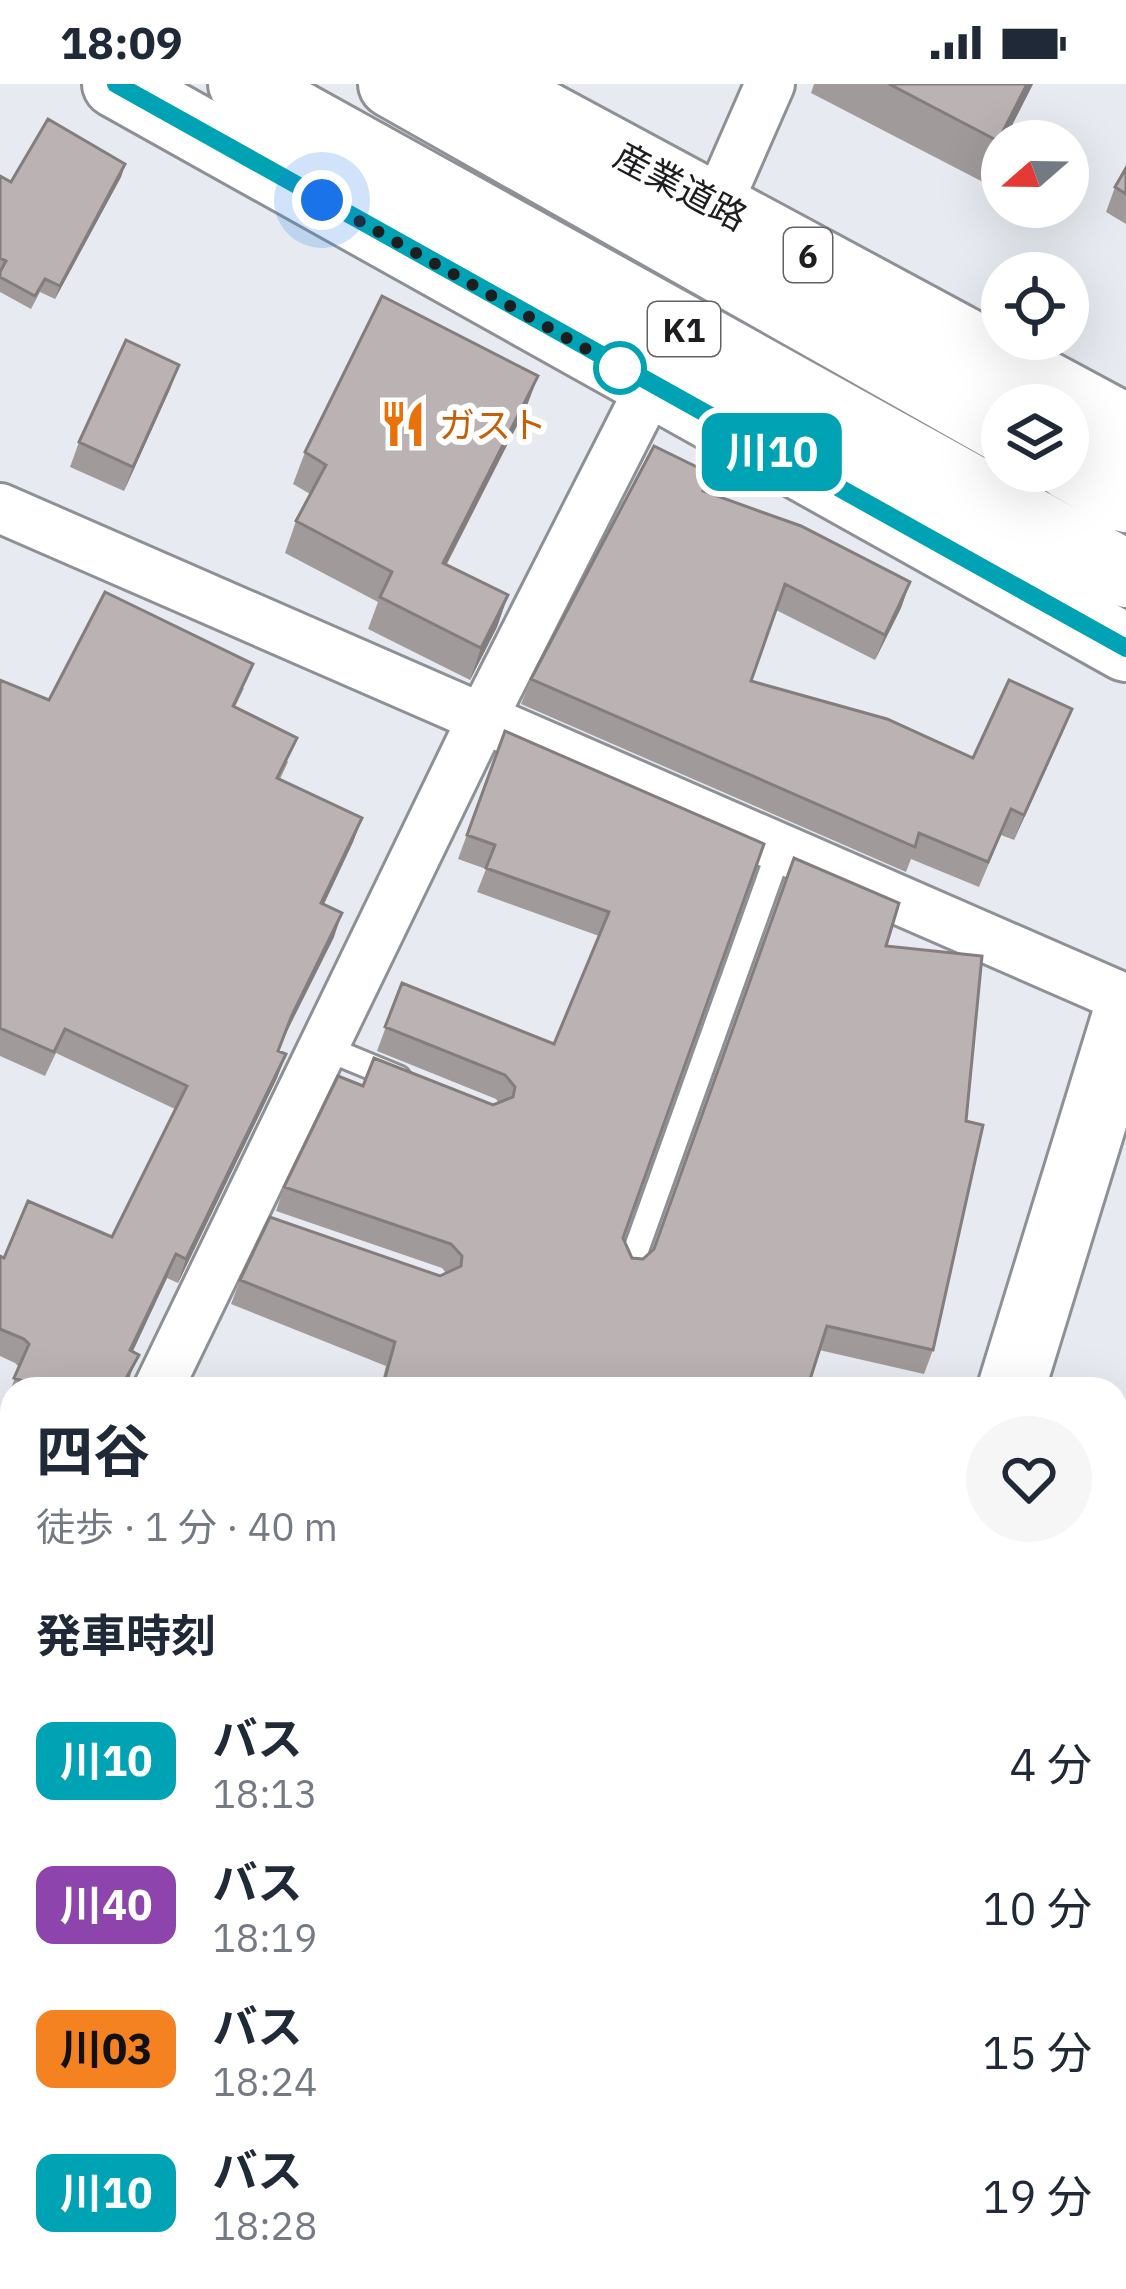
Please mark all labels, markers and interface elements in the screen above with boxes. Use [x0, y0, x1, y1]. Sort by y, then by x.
text: 18:09 [60, 13, 183, 71]
north arrow [981, 120, 1089, 228]
map controls [981, 120, 1089, 492]
street label: 産業道路 [606, 131, 756, 241]
your location [292, 170, 352, 230]
road number: 6 [784, 228, 832, 282]
button: locate [981, 252, 1089, 360]
road number: K1 [648, 302, 720, 356]
unlabelled marker [595, 343, 645, 393]
button: layers [981, 384, 1089, 492]
restaurant icon: ガスト [378, 399, 428, 449]
place label: ガスト [439, 401, 547, 448]
line badge: 川10 [703, 413, 841, 491]
text: 川10 [726, 424, 818, 479]
text: 四谷 [36, 1414, 150, 1488]
button: heart [966, 1416, 1092, 1542]
text: 徒歩 · 1 分 · 40 m [36, 1501, 338, 1552]
text: 発車時刻 [36, 1606, 216, 1664]
text: バス [212, 1709, 302, 1767]
text: 川10 [60, 1733, 152, 1788]
text: 4 分 [1009, 1735, 1092, 1793]
text: 18:13 [212, 1768, 317, 1819]
text: バス [212, 1853, 302, 1911]
text: 川40 [60, 1877, 152, 1932]
text: 10 分 [982, 1879, 1092, 1937]
text: 18:19 [212, 1912, 317, 1963]
text: バス [212, 1997, 302, 2055]
text: 川03 [60, 2021, 152, 2076]
text: 15 分 [982, 2023, 1092, 2081]
text: 18:24 [212, 2056, 317, 2107]
text: バス [212, 2141, 302, 2199]
text: 川10 [60, 2165, 152, 2220]
text: 19 分 [982, 2167, 1092, 2225]
text: 18:28 [212, 2200, 317, 2251]

